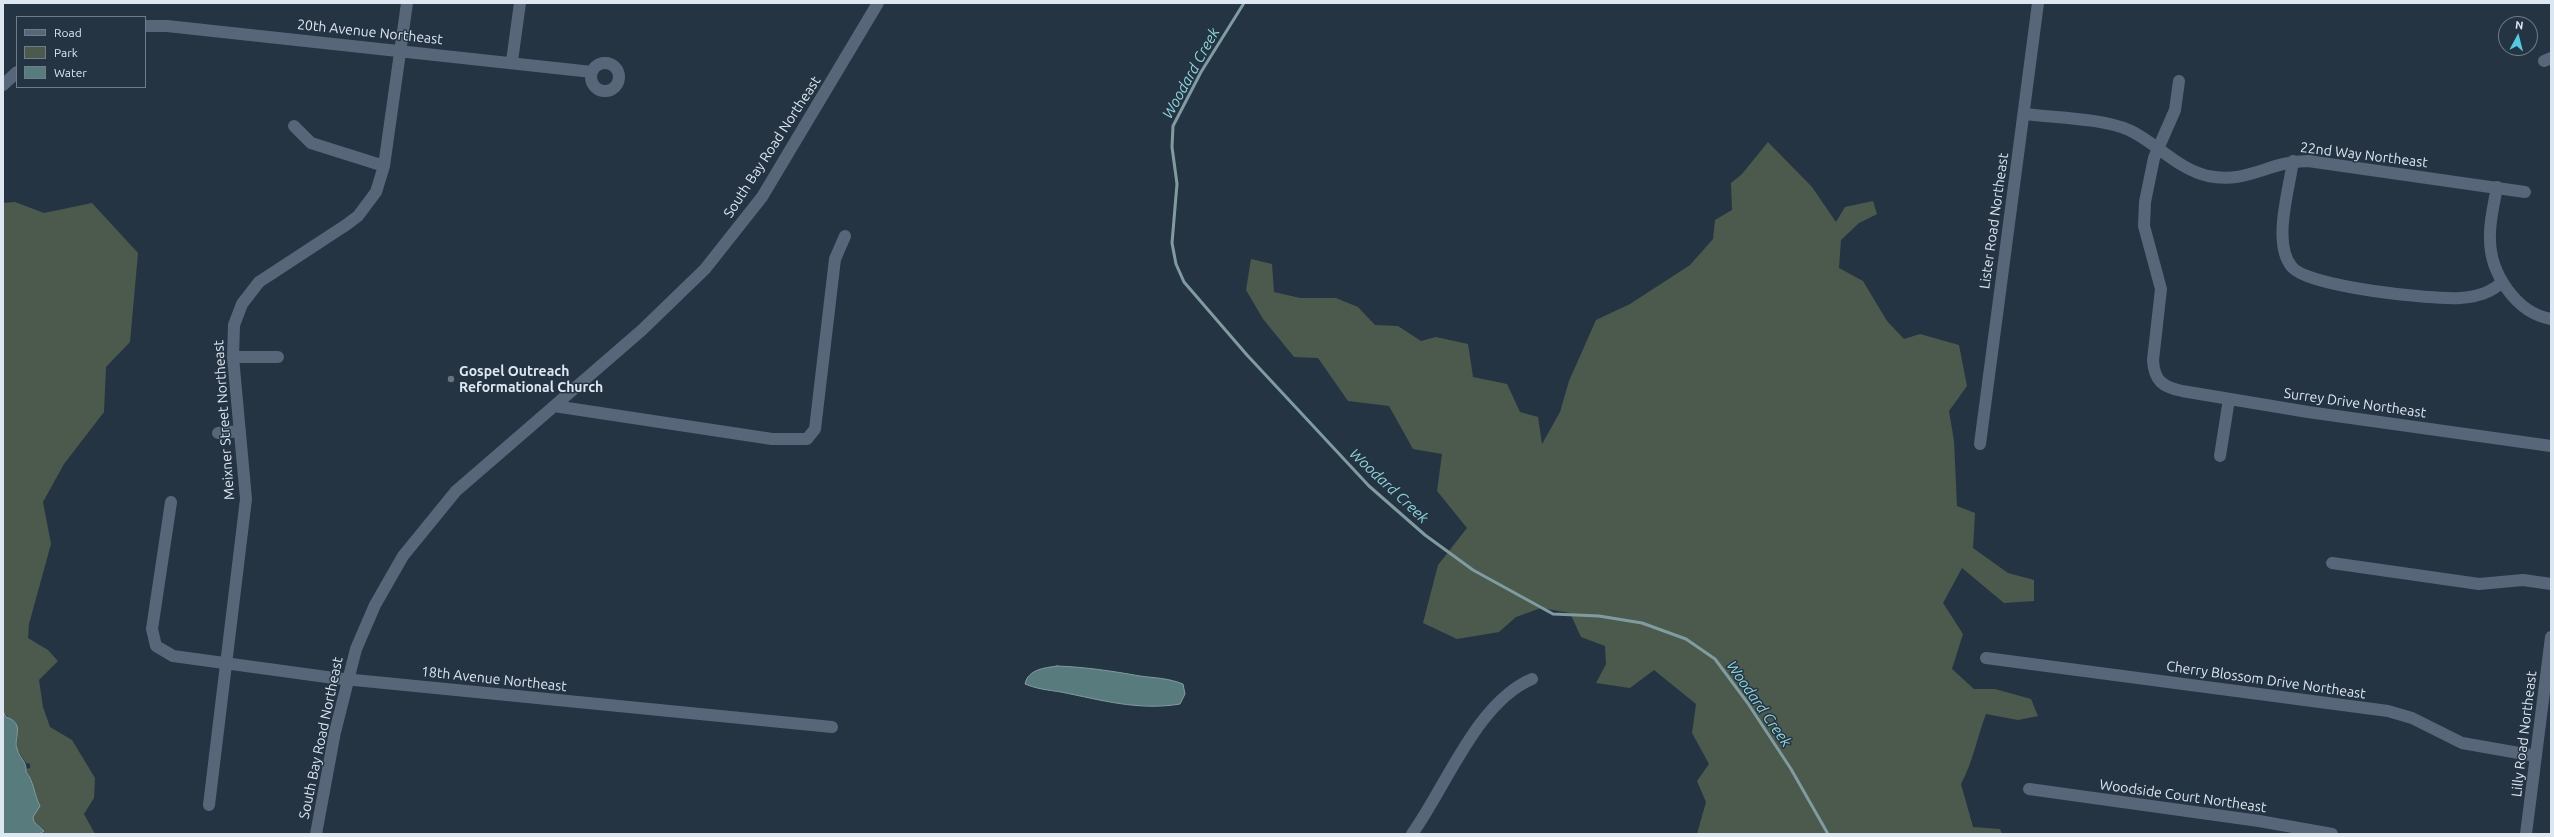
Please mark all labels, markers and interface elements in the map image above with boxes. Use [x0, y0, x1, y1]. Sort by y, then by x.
legend [16, 16, 146, 88]
street label: 20th Avenue Northeast [296, 16, 444, 48]
north arrow [2498, 16, 2538, 56]
text: N [2515, 19, 2524, 32]
water label: Woodard Creek [1159, 24, 1223, 122]
text: Road [54, 26, 82, 39]
text: Park [54, 46, 78, 59]
text: Water [54, 66, 87, 79]
street label: South Bay Road Northeast [720, 73, 824, 221]
street label: 22nd Way Northeast [2299, 139, 2429, 171]
street label: Lister Road Northeast [1976, 152, 2012, 290]
street label: Meixner Street Northeast [210, 339, 238, 501]
place label: Gospel Outreach Reformational Church [459, 363, 603, 396]
marker: Gospel Outreach Reformational Church [446, 374, 456, 384]
street label: Surrey Drive Northeast [2283, 385, 2427, 421]
water label: Woodard Creek [1346, 445, 1432, 527]
street label: South Bay Road Northeast [296, 655, 346, 821]
water label: Woodard Creek [1723, 657, 1795, 751]
street label: Cherry Blossom Drive Northeast [2165, 658, 2367, 702]
street label: 18th Avenue Northeast [420, 663, 568, 695]
street label: Lilly Road Northeast [2508, 670, 2540, 798]
street label: Woodside Court Northeast [2099, 776, 2267, 816]

